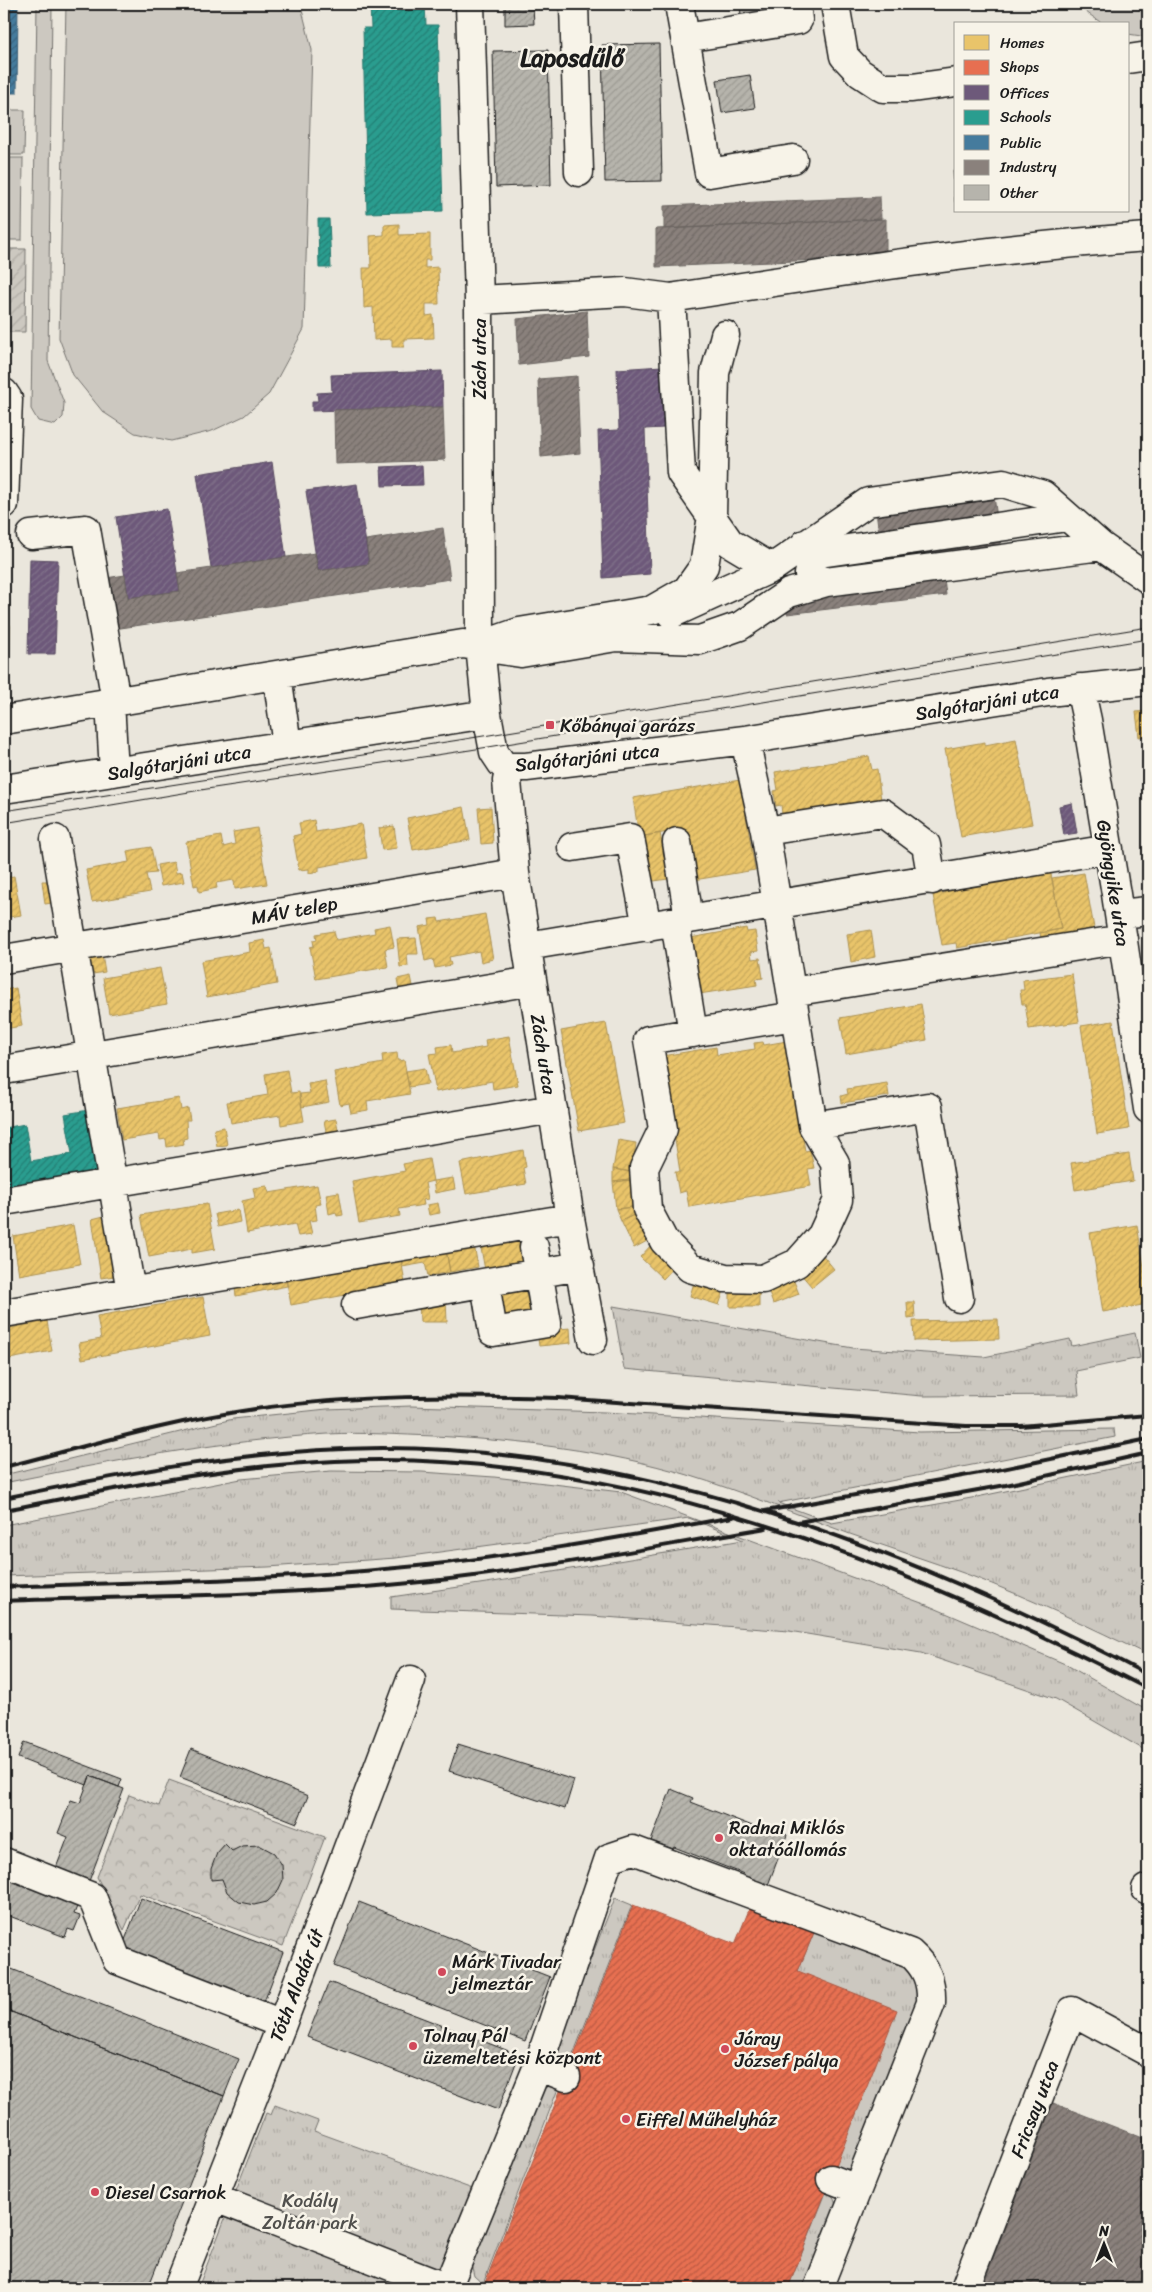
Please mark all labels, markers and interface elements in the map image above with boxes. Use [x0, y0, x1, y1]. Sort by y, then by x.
legend [954, 22, 1130, 212]
text: Homes [1000, 30, 1044, 56]
district label: Laposdűlő [520, 37, 626, 79]
text: Shops [1000, 54, 1040, 80]
text: Offices [1000, 80, 1049, 106]
text: Schools [1000, 104, 1051, 130]
text: Public [1000, 130, 1042, 156]
text: Industry [999, 154, 1057, 180]
text: Other [1000, 180, 1039, 206]
street label: Zách utca [463, 318, 496, 400]
street label: Salgótarjáni utca [913, 675, 1062, 730]
place label: Kőbányai garázs [560, 709, 695, 742]
marker: Kőbányai garázs [544, 719, 556, 731]
street label: Salgótarjáni utca [513, 733, 661, 781]
street label: Salgótarjáni utca [105, 735, 254, 790]
street label: Gyöngyike utca [1087, 817, 1140, 949]
street label: MÁV telep [248, 887, 340, 934]
street label: Zách utca [521, 1011, 566, 1097]
place label: Radnai Miklós oktatóállomás [729, 1811, 847, 1866]
marker: Radnai Miklós oktatóállomás [713, 1832, 725, 1844]
street label: Tóth Aladár út [260, 1922, 334, 2047]
place label: Márk Tivadar jelmeztár [448, 1945, 562, 2000]
marker: Márk Tivadar jelmeztár [436, 1966, 448, 1978]
place label: Tolnay Pál üzemeltetési központ [423, 2019, 602, 2074]
place label: Járay József pálya [734, 2022, 839, 2077]
marker: Tolnay Pál üzemeltetési központ [407, 2040, 419, 2052]
marker: Járay József pálya [719, 2043, 731, 2055]
street label: Fricsay utca [1001, 2055, 1068, 2163]
place label: Eiffel Műhelyház [636, 2103, 778, 2136]
marker: Eiffel Műhelyház [620, 2113, 632, 2125]
place label: Diesel Csarnok [105, 2176, 227, 2209]
park label: Kodály Zoltán park [262, 2184, 358, 2239]
marker: Diesel Csarnok [89, 2186, 101, 2198]
text: N [1098, 2219, 1109, 2244]
north arrow [1080, 2220, 1130, 2270]

